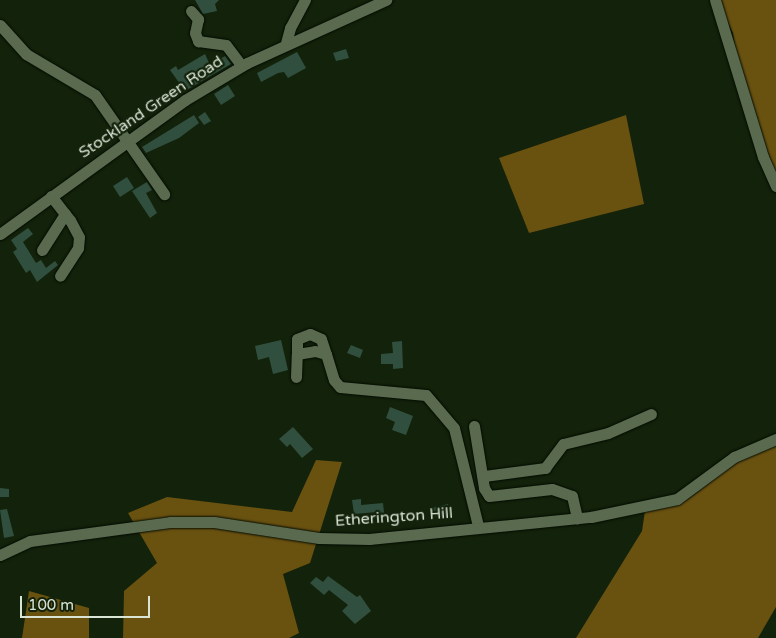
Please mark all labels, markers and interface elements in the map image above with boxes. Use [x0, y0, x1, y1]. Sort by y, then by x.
street label: Stockland Green Road [75, 52, 227, 162]
street label: Etherington Hill [334, 503, 454, 531]
scale bar [22, 586, 152, 618]
text: 100 m [28, 596, 74, 614]

